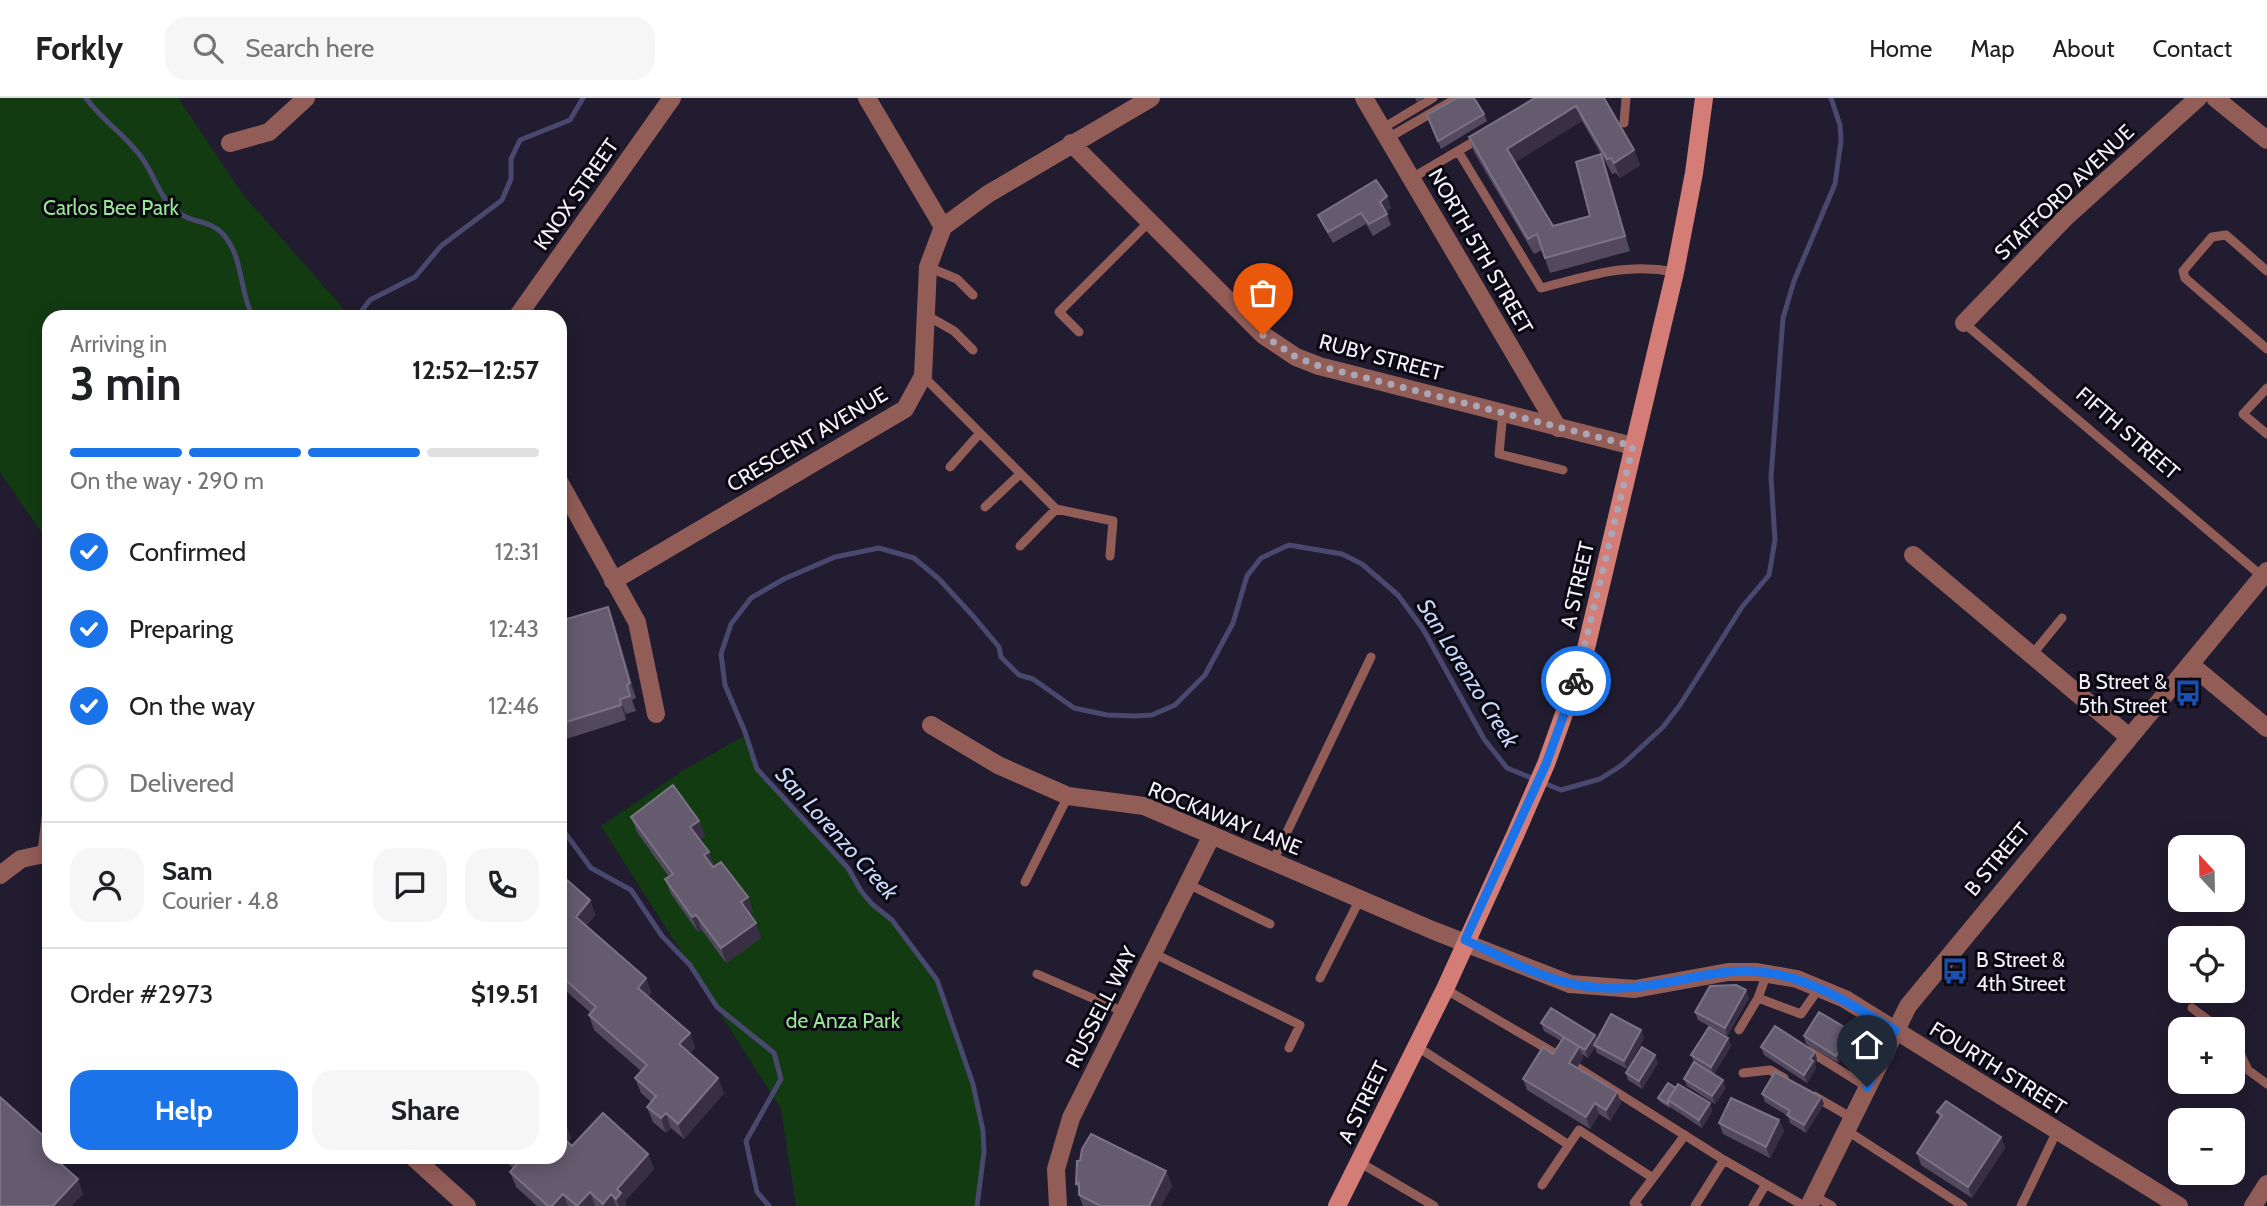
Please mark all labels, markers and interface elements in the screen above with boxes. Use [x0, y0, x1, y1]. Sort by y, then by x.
search box [165, 17, 655, 80]
text: Forkly [35, 28, 123, 68]
icon: search [189, 29, 227, 67]
text: Search here [245, 32, 374, 64]
text: Home [1869, 34, 1932, 63]
text: Map [1970, 34, 2015, 63]
text: About [2053, 34, 2115, 63]
text: Contact [2153, 34, 2232, 63]
street label: STAFFORD AVENUE [1989, 119, 2139, 265]
street label: KNOX STREET [528, 134, 624, 254]
street label: NORTH 5TH STREET [1423, 164, 1539, 338]
park label: Carlos Bee Park [43, 195, 180, 220]
pin [1233, 263, 1293, 335]
icon: bag [1244, 274, 1282, 312]
street label: RUBY STREET [1316, 328, 1446, 386]
text: Arriving in [70, 330, 167, 358]
text: 12:52–12:57 [412, 354, 539, 386]
text: 3 min [70, 356, 182, 412]
street label: CRESCENT AVENUE [722, 381, 892, 497]
street label: FIFTH STREET [2071, 381, 2185, 485]
text: On the way · 290 m [70, 467, 264, 495]
icon: check [70, 533, 108, 571]
text: Confirmed [129, 536, 246, 568]
text: 12:31 [495, 538, 539, 566]
street label: A STREET [1555, 539, 1599, 631]
water label: San Lorenzo Creek [1411, 594, 1525, 753]
icon: check [70, 610, 108, 648]
text: Preparing [129, 613, 233, 645]
text: 12:43 [489, 615, 539, 643]
courier [1541, 646, 1611, 716]
icon: bike [1557, 662, 1595, 700]
place label: B Street & 5th Street [2078, 669, 2167, 718]
bus stop icon: B Street & 5th Street [2173, 678, 2203, 708]
icon: check [70, 687, 108, 725]
text: On the way [129, 690, 255, 722]
text: 12:46 [488, 692, 539, 720]
water label: San Lorenzo Creek [770, 761, 905, 906]
text: Delivered [129, 767, 234, 799]
street label: ROCKAWAY LANE [1145, 776, 1305, 860]
street label: B STREET [1959, 817, 2035, 901]
north arrow [2168, 835, 2245, 912]
map controls [2168, 835, 2245, 1185]
button: person [70, 848, 144, 922]
button: chat [373, 848, 447, 922]
button: phone [465, 848, 539, 922]
text: Sam [162, 855, 213, 887]
text: Courier · 4.8 [162, 887, 279, 915]
button: locate [2168, 926, 2245, 1003]
street label: RUSSELL WAY [1060, 941, 1143, 1072]
place label: B Street & 4th Street [1976, 947, 2065, 996]
bus stop icon: B Street & 4th Street [1940, 956, 1970, 986]
text: Order #2973 [70, 978, 213, 1010]
text: $19.51 [471, 978, 539, 1010]
park label: de Anza Park [786, 1008, 901, 1033]
pin [1837, 1015, 1897, 1087]
street label: FOURTH STREET [1925, 1016, 2071, 1120]
button: + [2168, 1017, 2245, 1094]
icon: home [1848, 1026, 1886, 1064]
street label: A STREET [1332, 1057, 1394, 1147]
button: Help [70, 1070, 298, 1150]
button: Share [312, 1070, 539, 1150]
button: − [2168, 1108, 2245, 1185]

